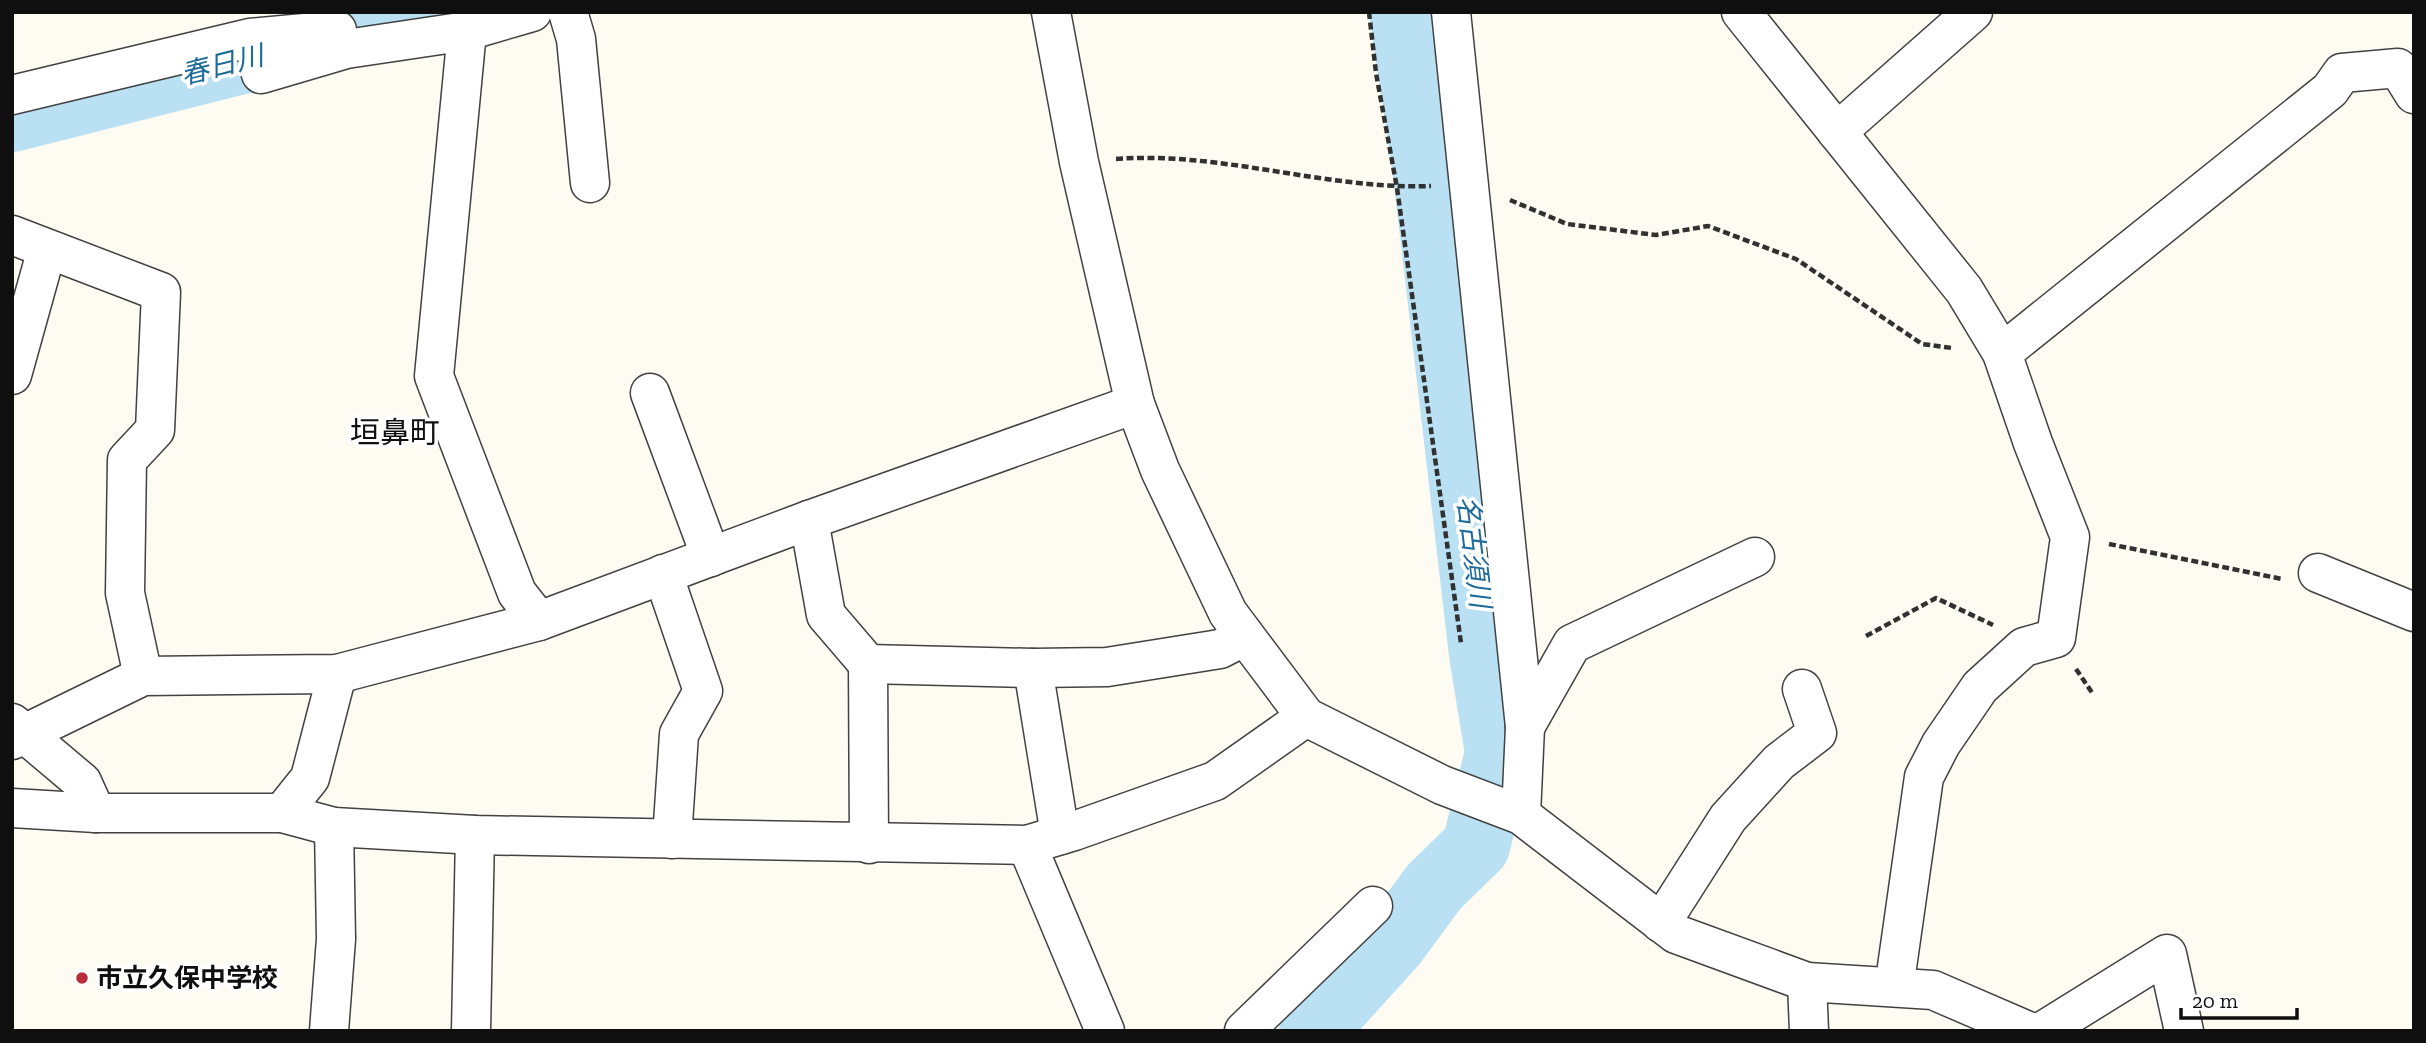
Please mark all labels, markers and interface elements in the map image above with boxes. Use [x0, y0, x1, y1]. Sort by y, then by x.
water label: 春日川 [177, 38, 270, 91]
district label: 垣鼻町 [350, 415, 440, 451]
water label: 名古須川 [1451, 494, 1498, 613]
place label: 市立久保中学校 [96, 962, 278, 994]
marker: 市立久保中学校 [74, 970, 90, 986]
scale bar [2181, 976, 2296, 1020]
text: 20 m [2192, 988, 2238, 1013]

